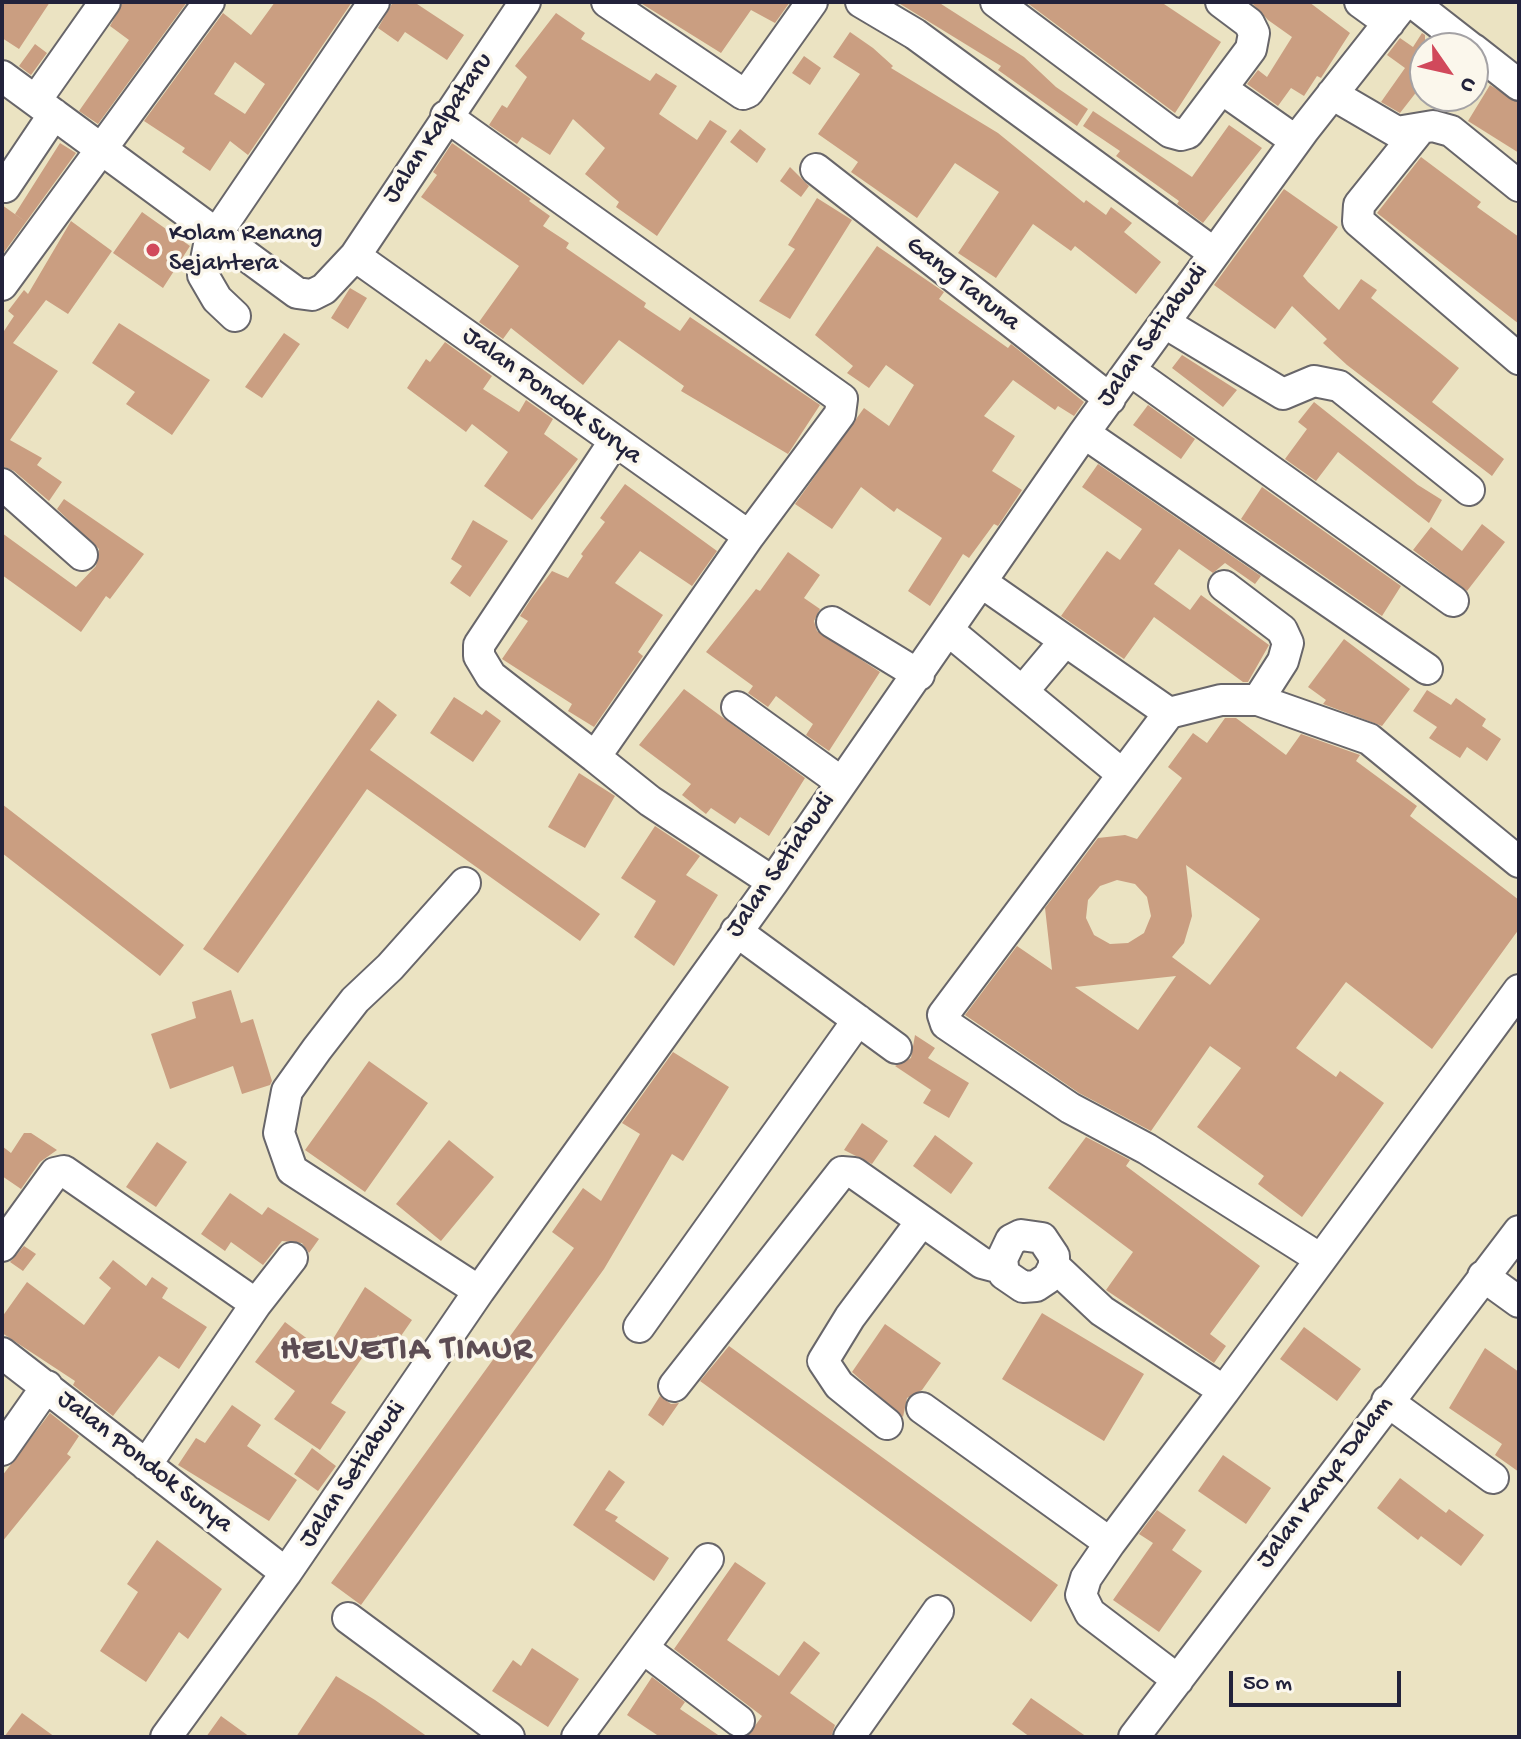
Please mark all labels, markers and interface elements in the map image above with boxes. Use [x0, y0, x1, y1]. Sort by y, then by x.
north arrow [1409, 32, 1489, 112]
street label: Jalan Kalpataru [377, 48, 501, 210]
text: U [1453, 72, 1482, 97]
place label: Kolam Renang Sejahtera [169, 219, 323, 280]
street label: Gang Taruna [899, 231, 1025, 339]
marker: Kolam Renang Sejahtera [144, 241, 162, 259]
street label: Jalan Setiabudi [1091, 258, 1217, 414]
street label: Jalan Pondok Surya [455, 321, 647, 473]
street label: Jalan Setiabudi [721, 787, 843, 945]
district label: HELVETIA TIMUR [281, 1332, 533, 1372]
street label: Jalan Pondok Surya [50, 1385, 238, 1541]
street label: Jalan Karya Dalam [1251, 1390, 1401, 1576]
street label: Jalan Setiabudi [294, 1396, 414, 1554]
scale bar [1233, 1655, 1405, 1705]
text: 50 m [1243, 1670, 1292, 1699]

